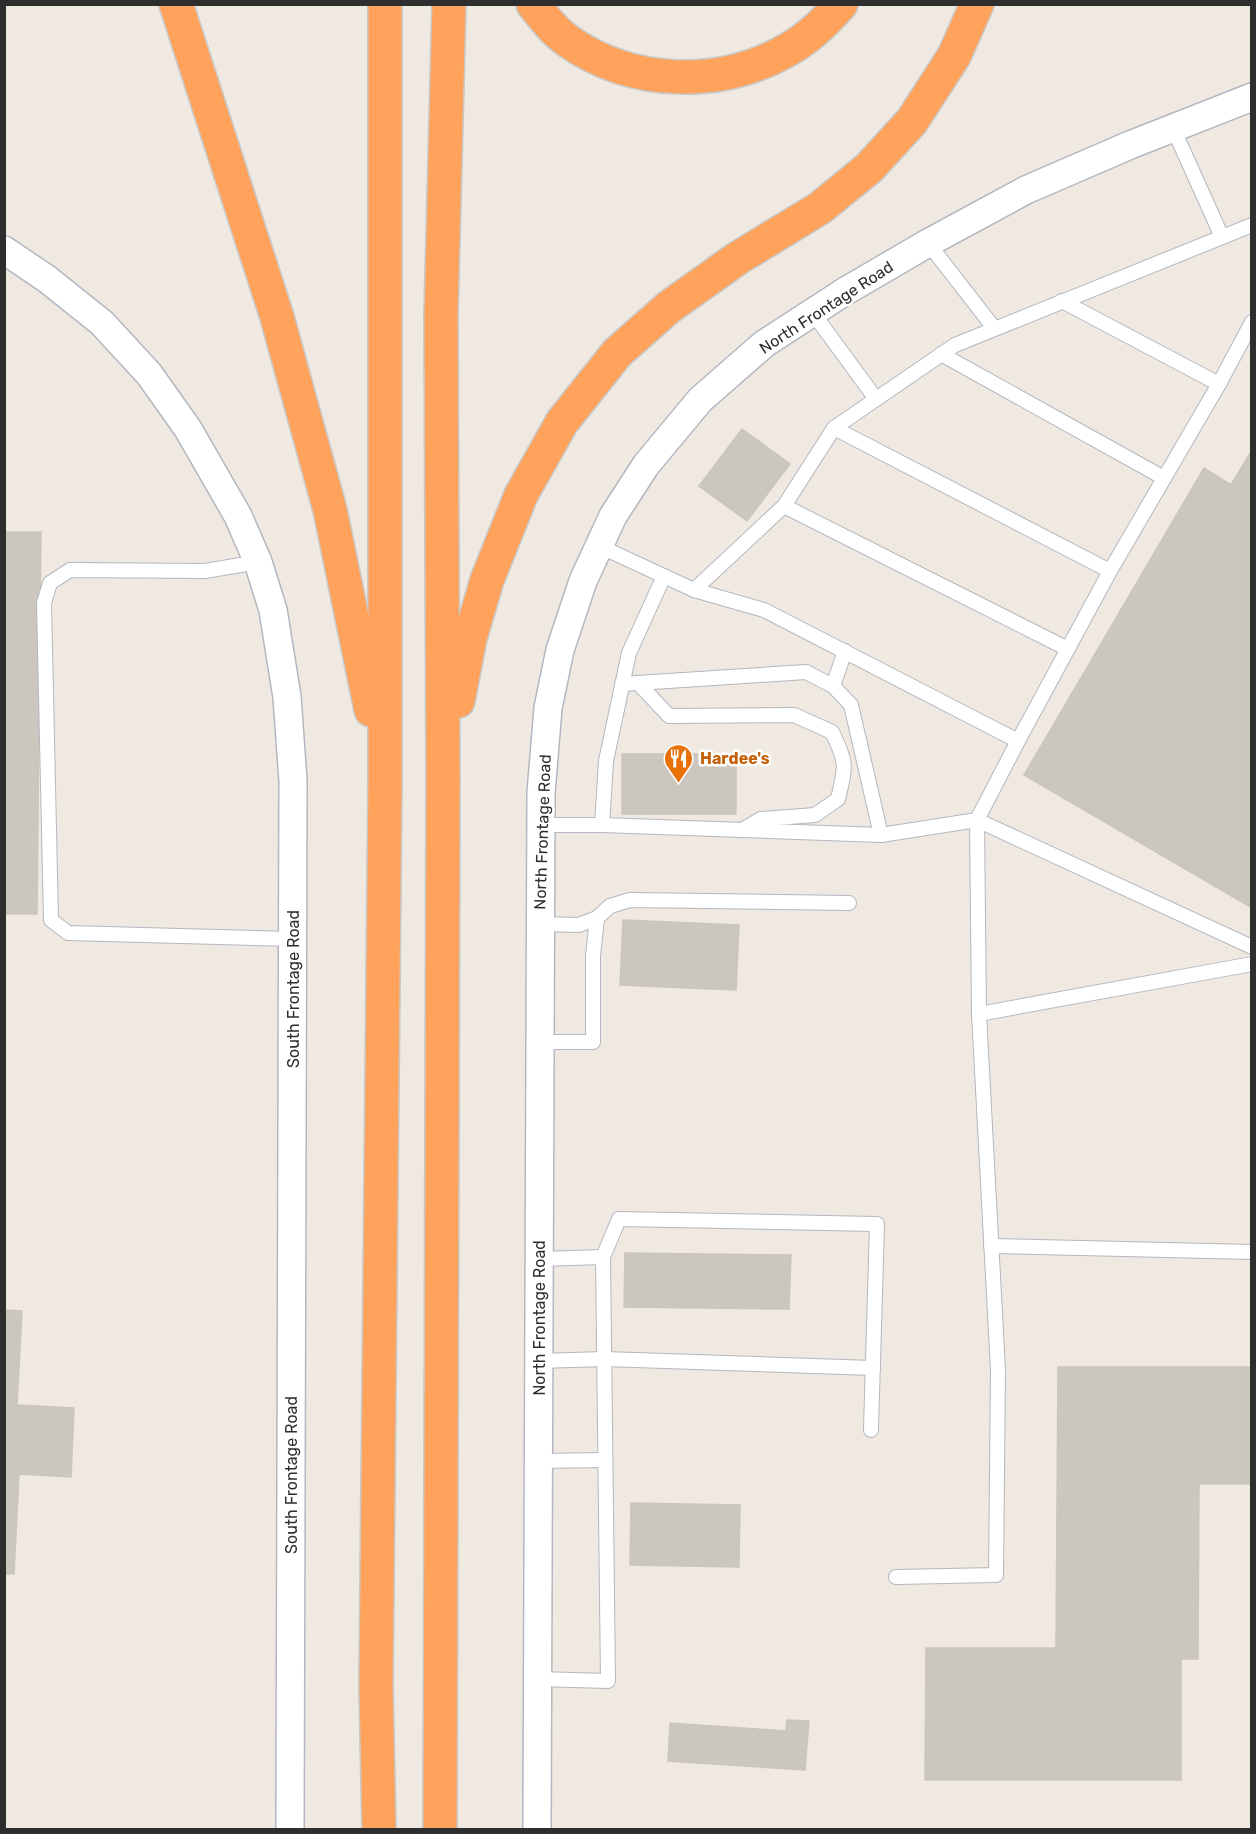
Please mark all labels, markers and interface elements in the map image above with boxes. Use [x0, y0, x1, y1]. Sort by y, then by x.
street label: North Frontage Road [756, 257, 897, 358]
restaurant icon: Hardee's [663, 742, 695, 784]
place label: Hardee's [700, 749, 770, 768]
street label: North Frontage Road [530, 754, 555, 910]
street label: South Frontage Road [284, 910, 303, 1068]
street label: North Frontage Road [530, 1240, 549, 1396]
street label: South Frontage Road [282, 1396, 301, 1554]

